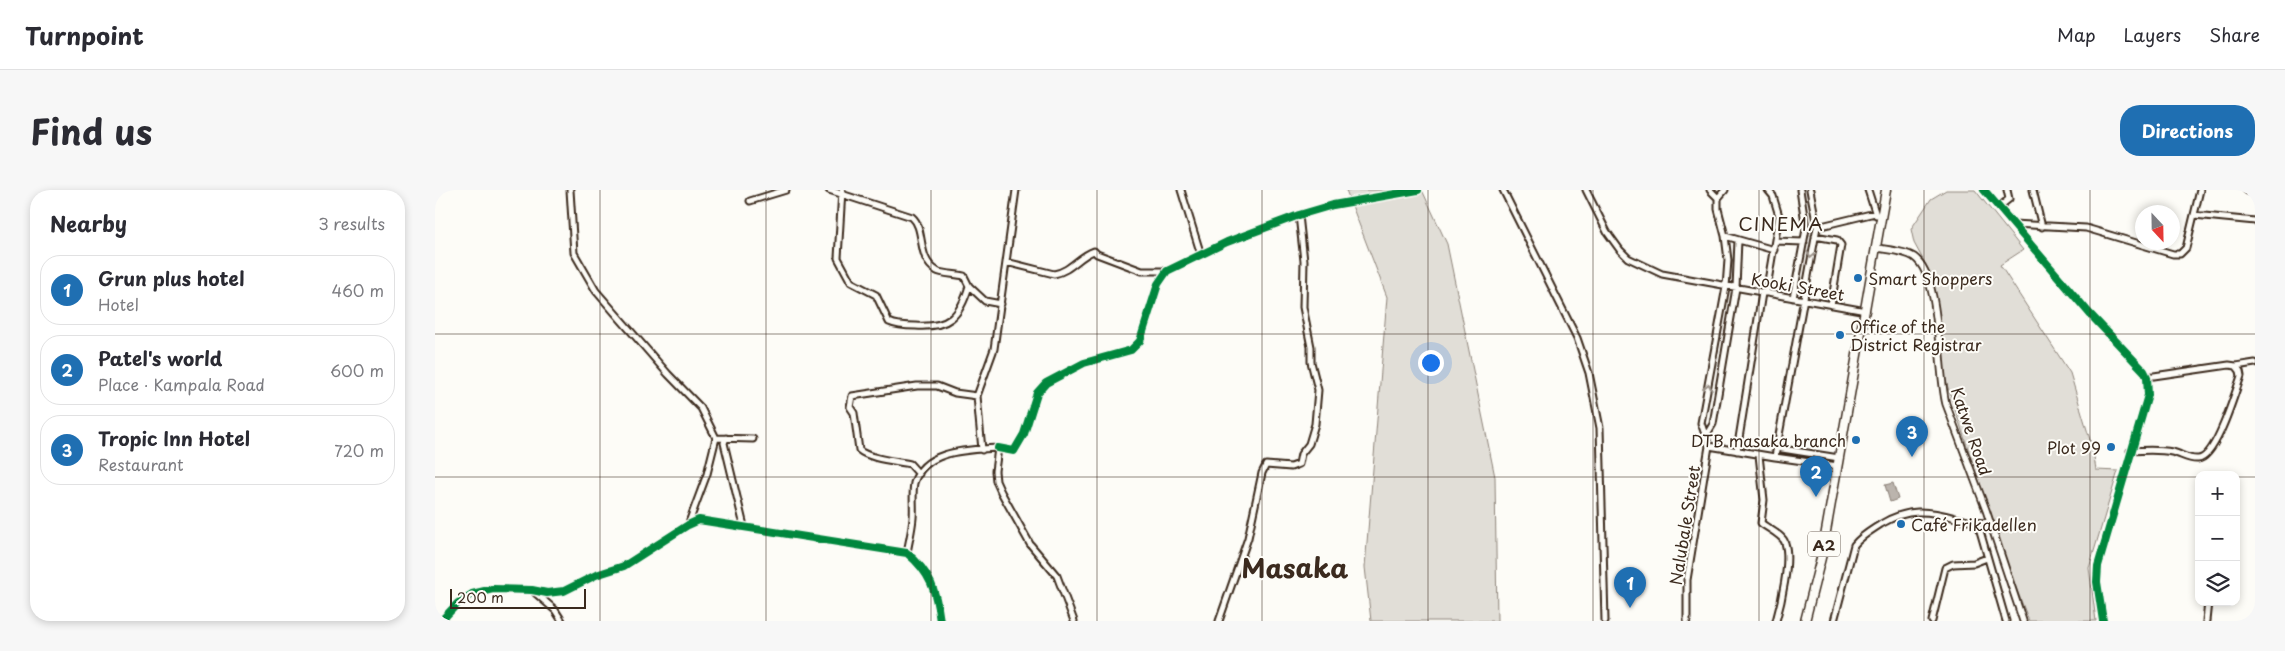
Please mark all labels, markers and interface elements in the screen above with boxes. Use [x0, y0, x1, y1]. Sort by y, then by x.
text: Turnpoint [25, 17, 144, 53]
text: Map [2057, 21, 2096, 48]
text: Layers [2124, 21, 2181, 48]
text: Share [2209, 21, 2260, 48]
text: Find us [30, 104, 152, 157]
button: Directions [2120, 105, 2255, 156]
north arrow [2135, 205, 2180, 250]
text: Nearby [50, 207, 127, 239]
district label: CINEMA [1738, 209, 1824, 237]
text: 3 results [318, 211, 385, 235]
one-way arrow [1807, 251, 1817, 259]
text: Grun plus hotel [98, 264, 244, 292]
street label: Kooki Street [1749, 266, 1847, 306]
place label: Smart Shoppers [1868, 266, 1992, 290]
marker: Smart Shoppers [1852, 272, 1864, 284]
text: 1 [63, 278, 71, 302]
text: 460 m [332, 278, 384, 302]
text: Hotel [98, 292, 139, 316]
place label: Office of the District Registrar [1850, 314, 1982, 356]
marker: Office of the District Registrar [1834, 329, 1846, 341]
text: Patel's world [98, 344, 222, 372]
your location [1418, 350, 1444, 376]
text: 2 [61, 358, 73, 382]
text: 600 m [330, 358, 384, 382]
text: Place · Kampala Road [98, 372, 265, 396]
one-way arrow [1702, 383, 1712, 391]
street label: Katwe Road [1946, 384, 1998, 478]
pin: 3 [1896, 416, 1928, 457]
text: Tropic Inn Hotel [98, 424, 250, 452]
place label: DTB masaka branch [1691, 428, 1846, 452]
marker: DTB masaka branch [1850, 434, 1862, 446]
place label: Plot 99 [2047, 435, 2101, 459]
text: 3 [62, 438, 72, 462]
text: 720 m [334, 438, 384, 462]
marker: Plot 99 [2105, 441, 2117, 453]
text: Restaurant [98, 452, 184, 476]
pin: 2 [1800, 456, 1832, 497]
street label: Nalubale Street [1663, 463, 1705, 586]
map controls [2195, 471, 2240, 606]
button: + [2195, 471, 2240, 516]
place label: Café Frikadellen [1911, 512, 2037, 536]
button: − [2195, 516, 2240, 561]
marker: Café Frikadellen [1895, 518, 1907, 530]
road number: A2 [1808, 532, 1840, 556]
district label: Masaka [1242, 548, 1348, 587]
button: layers [2195, 561, 2240, 606]
pin: 1 [1614, 567, 1646, 608]
scale bar [450, 586, 586, 609]
text: 200 m [457, 587, 504, 608]

